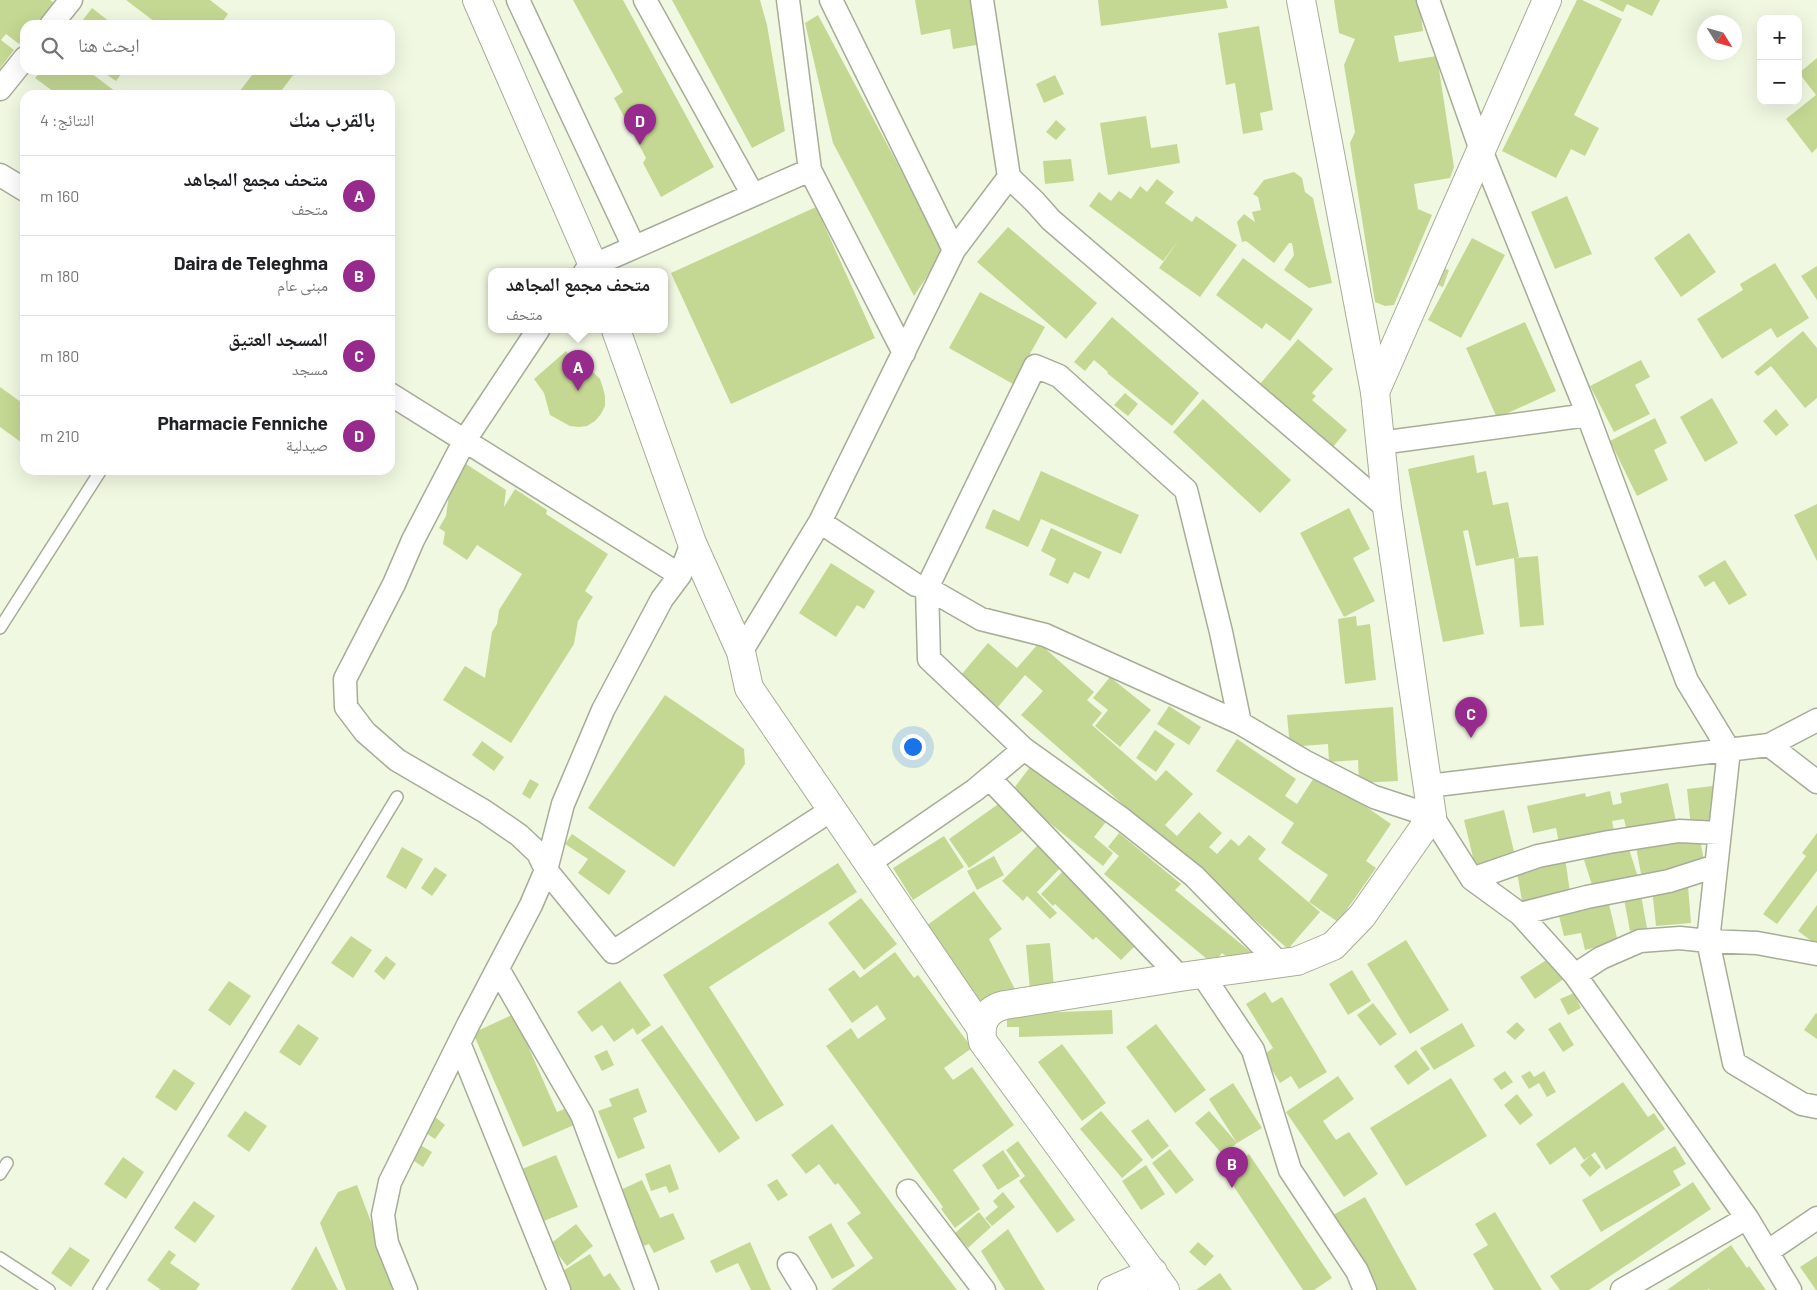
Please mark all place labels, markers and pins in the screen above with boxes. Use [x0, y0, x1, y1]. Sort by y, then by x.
pin: D [624, 104, 656, 145]
pin: A [562, 350, 594, 391]
pin: C [1455, 697, 1487, 738]
pin: B [1216, 1147, 1248, 1188]

